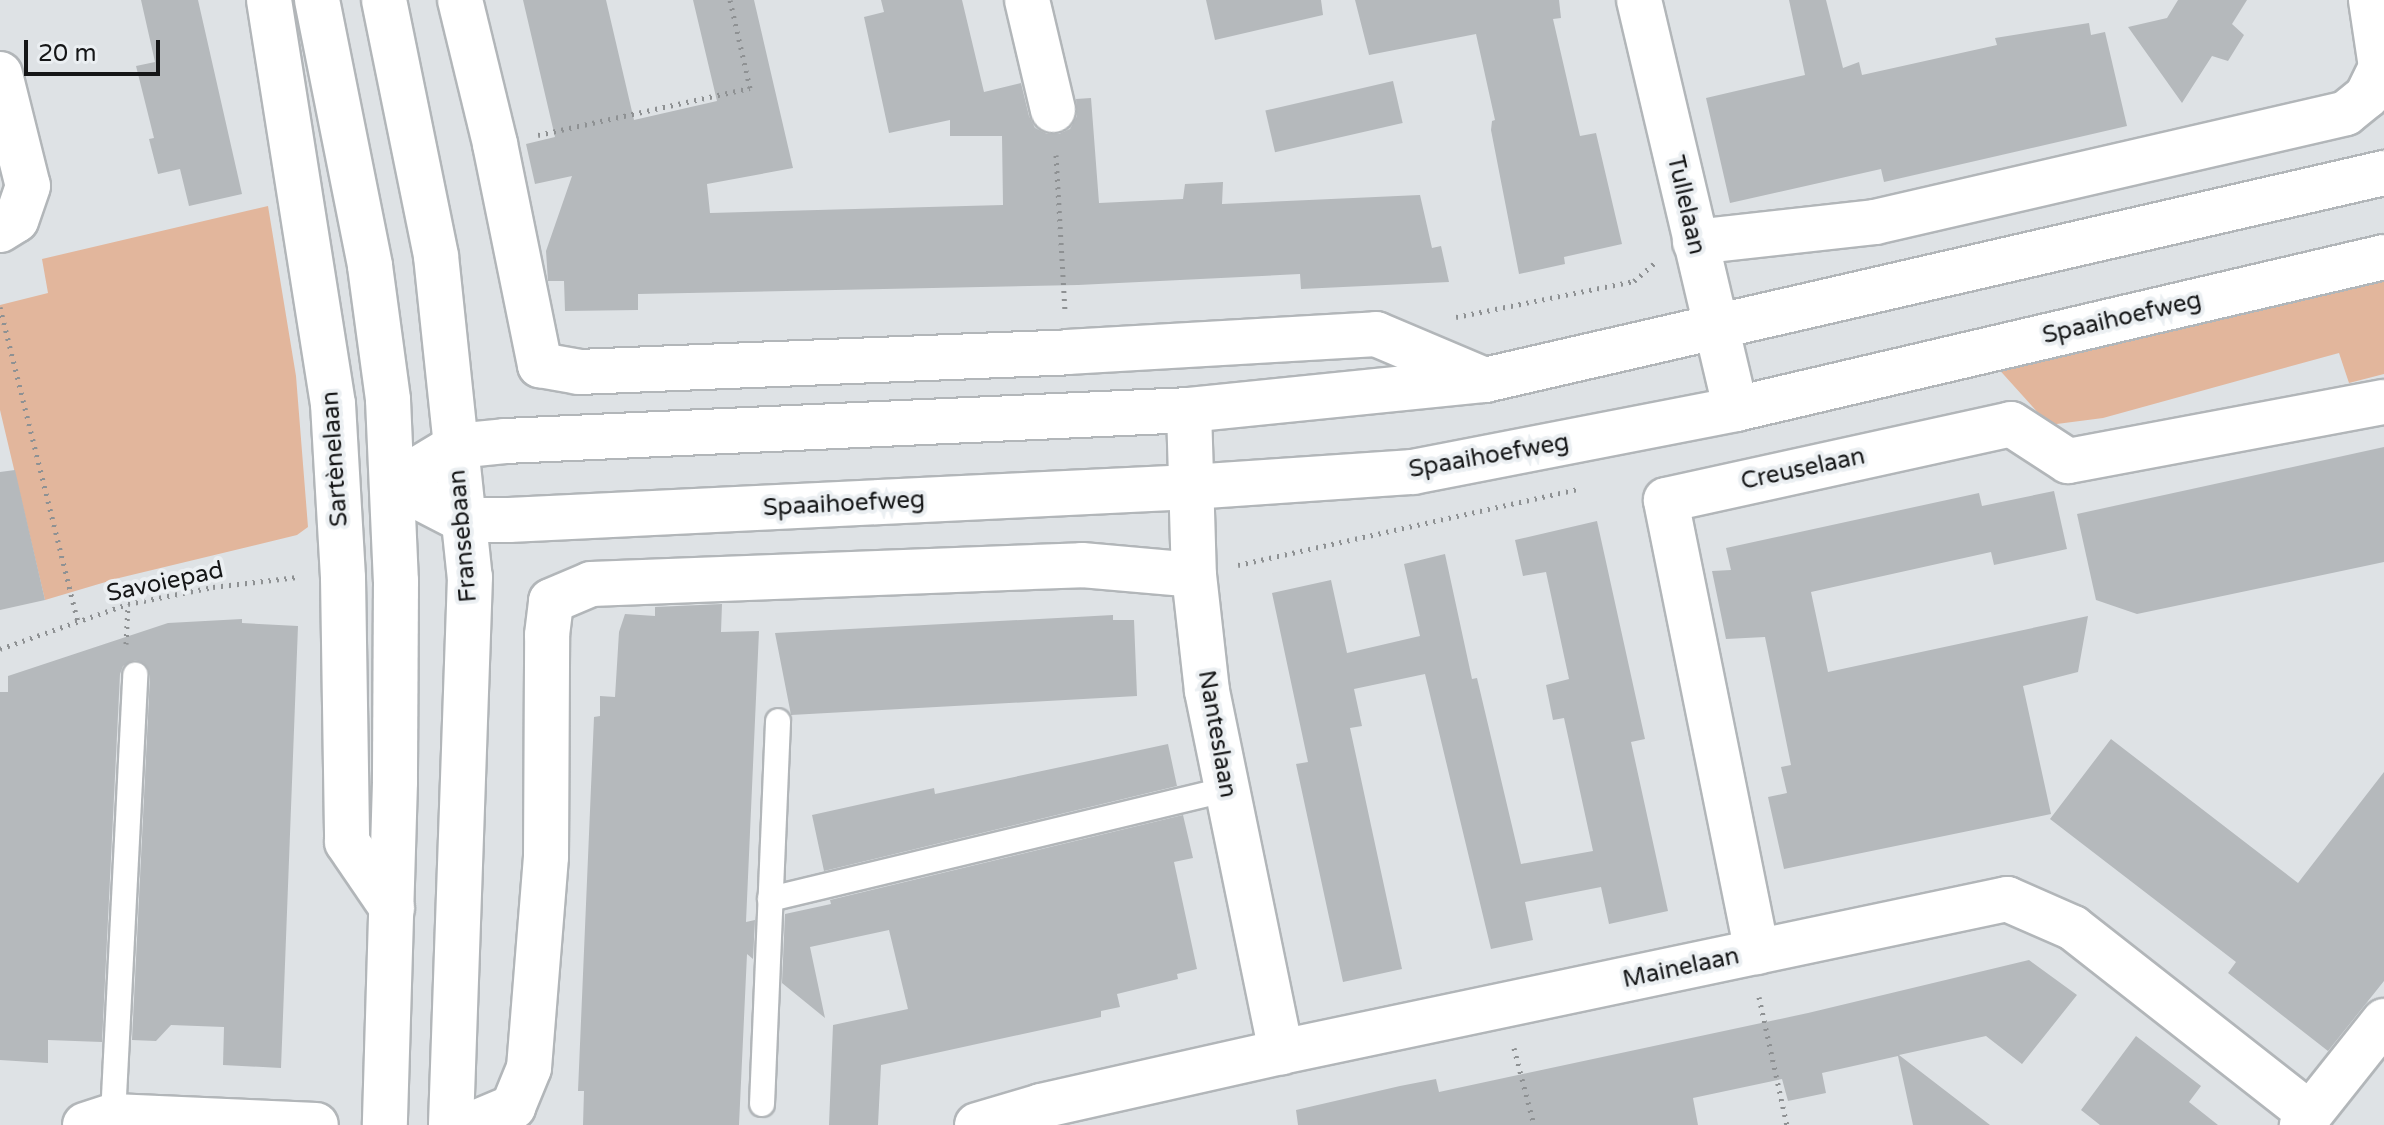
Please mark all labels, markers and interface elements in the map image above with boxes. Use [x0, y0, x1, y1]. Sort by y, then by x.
scale bar [28, 24, 164, 74]
text: 20 m [38, 39, 96, 68]
street label: Tullelaan [1661, 153, 1711, 257]
street label: Spaaihoefweg [2040, 286, 2204, 350]
street label: Sartènelaan [316, 390, 354, 528]
street label: Spaaihoefweg [1407, 428, 1571, 484]
street label: Creuselaan [1738, 442, 1868, 496]
street label: Fransebaan [443, 468, 483, 604]
street label: Spaaihoefweg [762, 485, 926, 523]
street label: Savoiepad [104, 556, 226, 608]
street label: Nanteslaan [1192, 668, 1242, 800]
street label: Mainelaan [1620, 942, 1742, 994]

